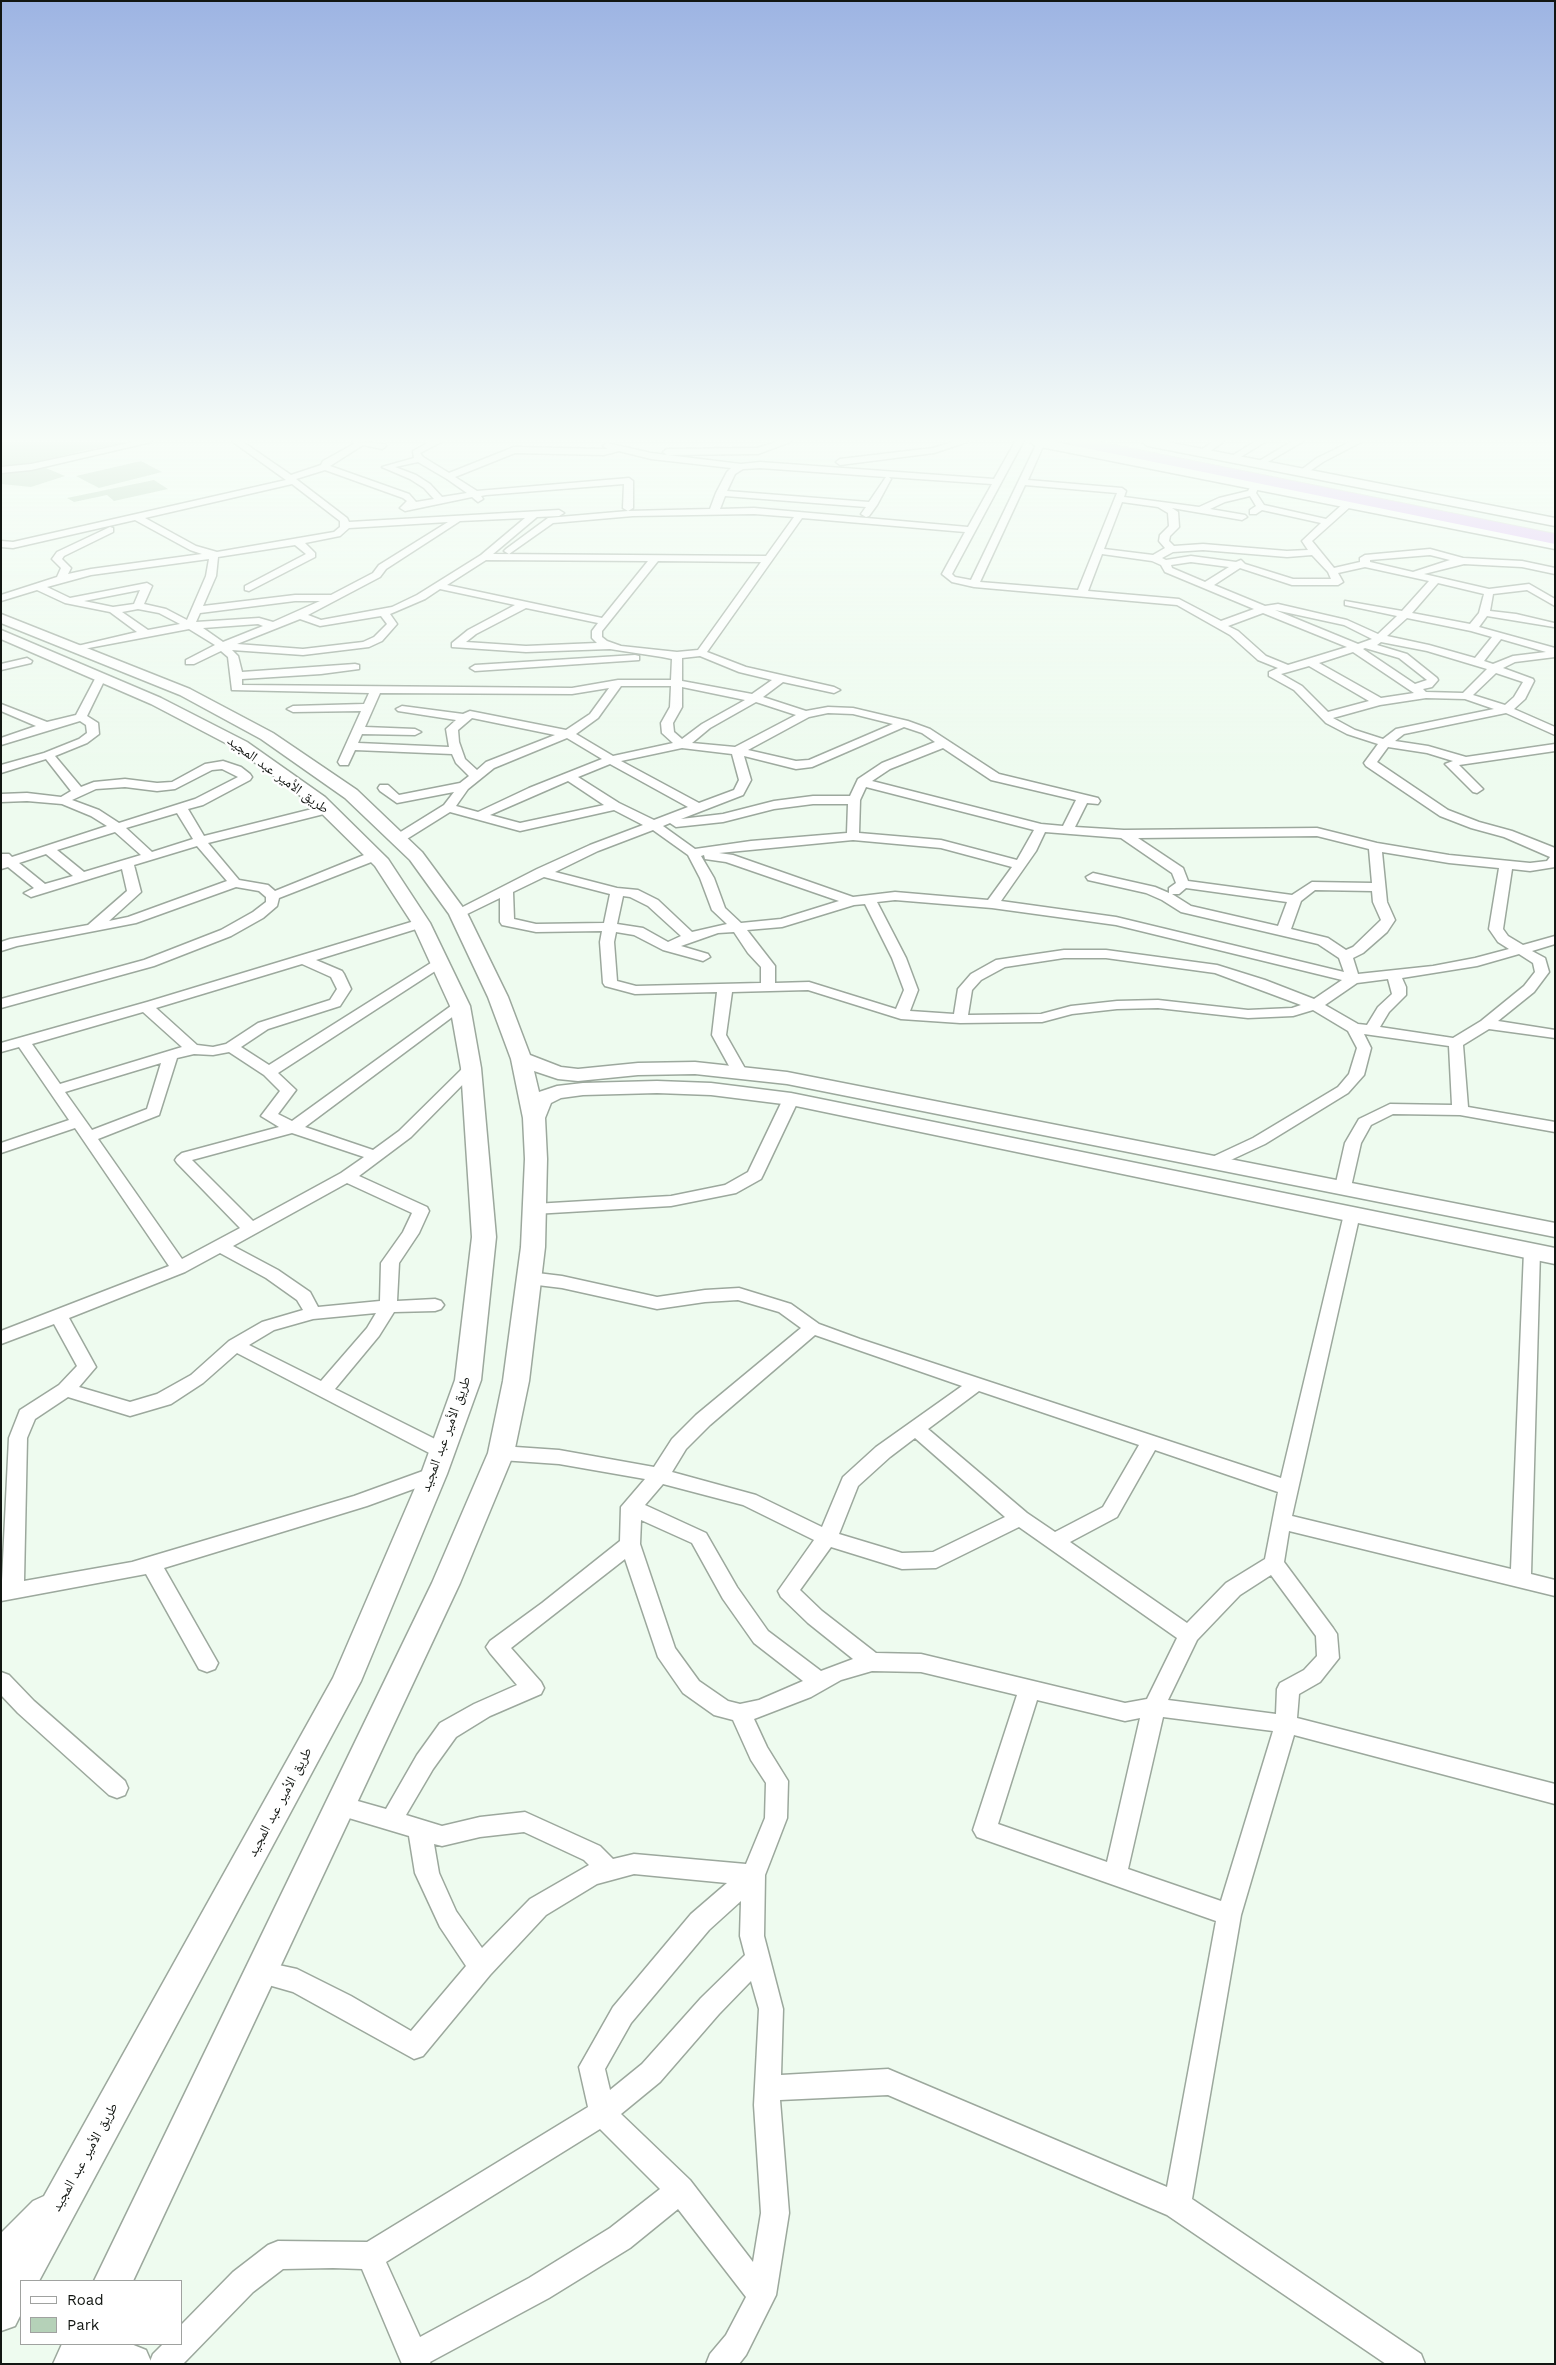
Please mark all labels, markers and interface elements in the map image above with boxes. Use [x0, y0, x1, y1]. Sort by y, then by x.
street label: طريق الأمير عبد المجيد [224, 732, 332, 818]
street label: طريق الأمير عبد المجيد [417, 1374, 475, 1494]
street label: طريق الأمير عبد المجيد [244, 1744, 316, 1860]
street label: طريق الأمير عبد المجيد [48, 2100, 122, 2214]
legend [20, 2280, 182, 2345]
text: Road [67, 2291, 104, 2309]
text: Park [67, 2316, 99, 2334]

